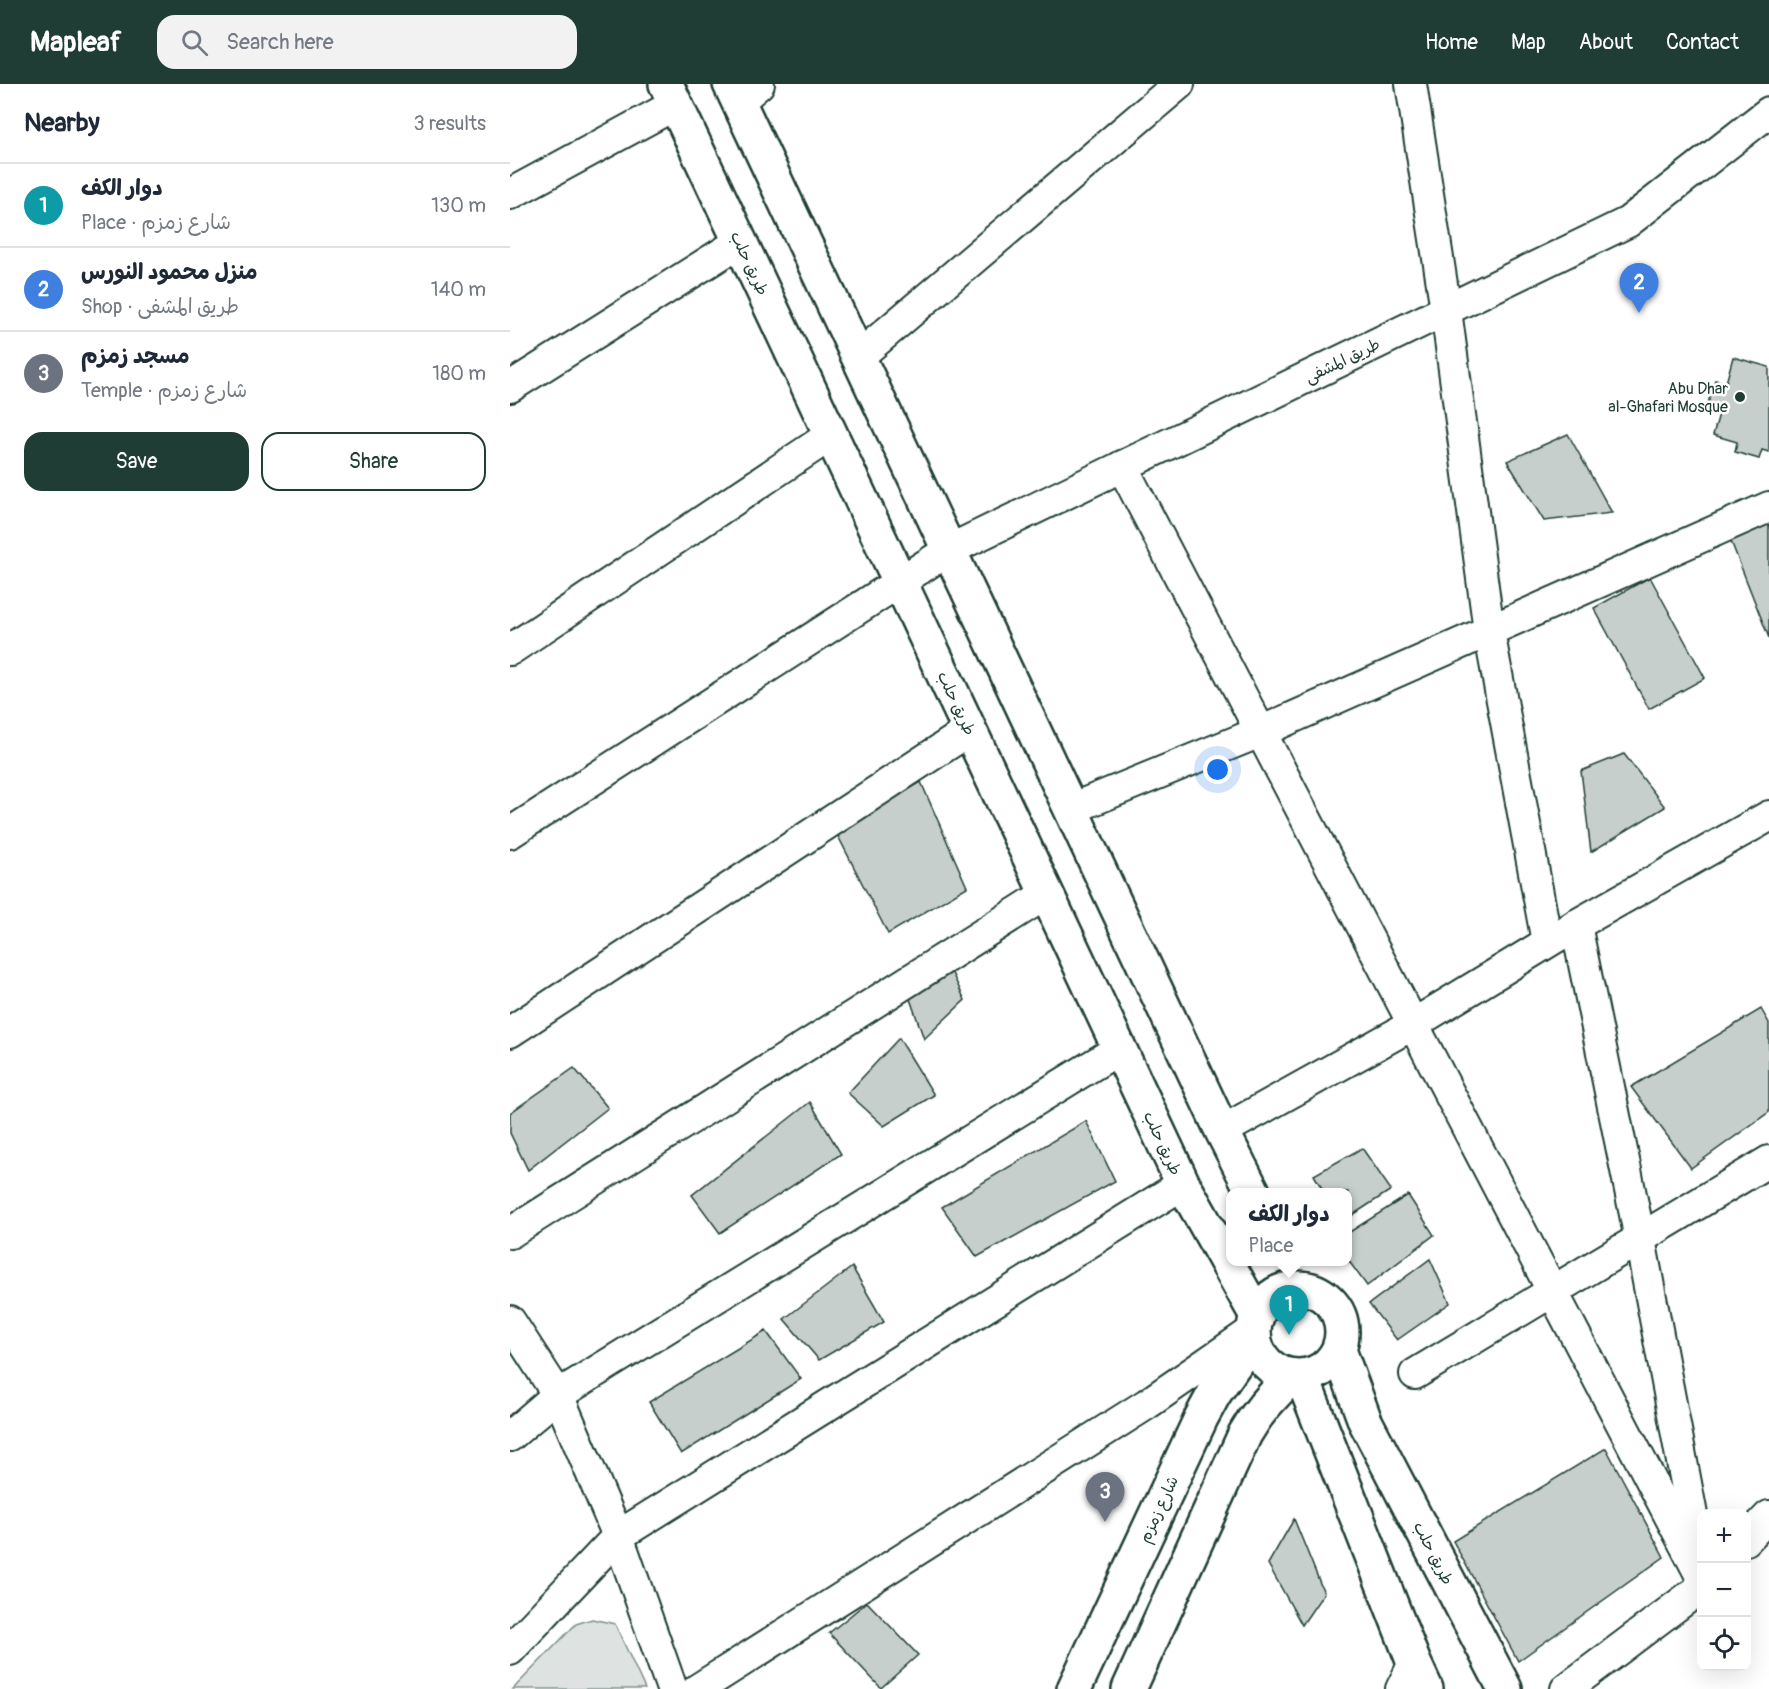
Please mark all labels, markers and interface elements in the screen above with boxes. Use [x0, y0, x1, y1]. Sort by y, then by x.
search box [157, 15, 577, 69]
text: Mapleaf [30, 25, 121, 60]
icon: search [178, 26, 211, 59]
text: Search here [226, 28, 334, 56]
text: Home [1425, 29, 1478, 56]
text: Map [1511, 29, 1546, 56]
text: About [1579, 29, 1633, 56]
text: Contact [1666, 29, 1739, 56]
text: Nearby [24, 107, 100, 139]
text: 3 results [414, 111, 486, 136]
text: دوار الكف [81, 174, 163, 202]
text: 1 [40, 193, 47, 218]
text: 130 m [431, 193, 486, 218]
text: Place · شارع زمزم [81, 210, 231, 235]
street label: طريق حلب [726, 228, 773, 299]
text: منزل محمود النورس [81, 258, 258, 286]
pin: 2 [1620, 264, 1658, 313]
text: 2 [38, 277, 49, 302]
text: 140 m [431, 277, 486, 302]
text: Shop · طريق المشفى [81, 294, 239, 319]
street label: طريق المشفى [1302, 334, 1383, 388]
text: مسجد زمزم [81, 342, 190, 370]
text: 3 [38, 361, 49, 386]
text: 180 m [432, 361, 486, 386]
text: Temple · شارع زمزم [81, 378, 247, 403]
place label: Abu Dhar al-Ghafari Mosque [1608, 379, 1728, 417]
marker: Abu Dhar al-Ghafari Mosque [1733, 390, 1747, 404]
button: Save [24, 432, 249, 491]
button: Share [261, 432, 486, 491]
street label: طريق حلب [933, 668, 980, 739]
your location [1203, 755, 1232, 784]
street label: طريق حلب [1139, 1108, 1186, 1179]
popup [1226, 1188, 1352, 1266]
text: دوار الكف [1248, 1200, 1330, 1228]
text: Place [1248, 1233, 1293, 1258]
pin: 1 [1270, 1286, 1308, 1335]
pin: 3 [1086, 1472, 1124, 1522]
street label: شارع زمزم [1135, 1473, 1185, 1547]
map controls [1697, 1509, 1751, 1671]
button: + [1697, 1509, 1751, 1563]
street label: طريق حلب [1409, 1519, 1458, 1588]
button: − [1697, 1563, 1751, 1617]
button: locate [1697, 1617, 1751, 1671]

